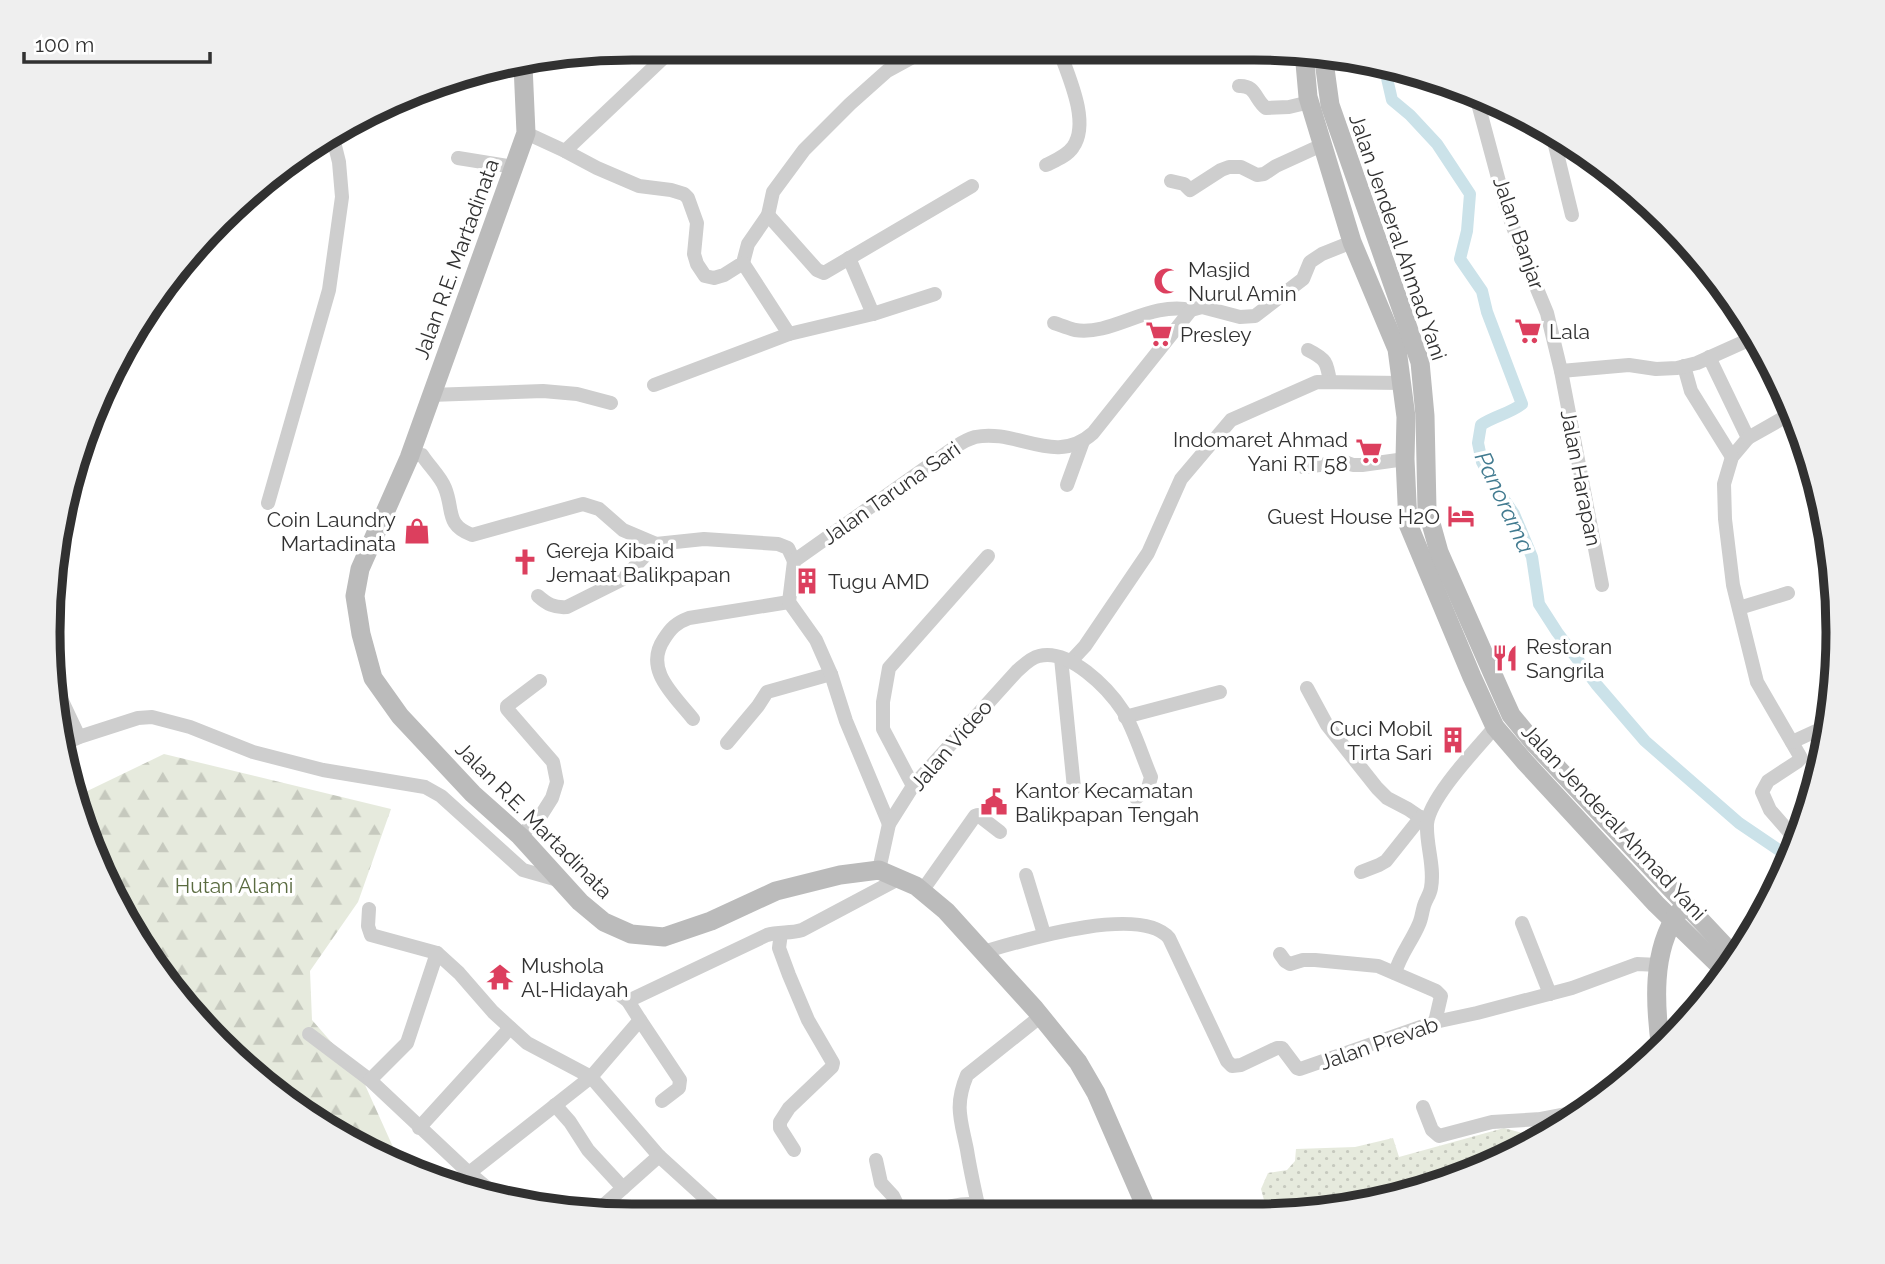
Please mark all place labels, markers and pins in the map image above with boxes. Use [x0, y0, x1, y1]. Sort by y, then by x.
place label: Masjid Nurul Amin [1188, 257, 1297, 306]
mosque icon: Masjid Nurul Amin [1152, 266, 1182, 296]
supermarket icon: Lala [1513, 316, 1543, 346]
supermarket icon: Presley [1144, 319, 1174, 349]
place label: Lala [1549, 319, 1590, 344]
place label: Presley [1180, 322, 1252, 347]
place label: Indomaret Ahmad Yani RT 58 [1173, 427, 1348, 476]
supermarket icon: Indomaret Ahmad Yani RT 58 [1354, 436, 1384, 466]
hotel icon: Guest House H2O [1446, 501, 1476, 531]
place label: Guest House H2O [1267, 504, 1440, 529]
place label: Coin Laundry Martadinata [267, 507, 396, 556]
shop icon: Coin Laundry Martadinata [402, 516, 432, 546]
place label: Gereja Kibaid Jemaat Balikpapan [546, 538, 731, 587]
church icon: Gereja Kibaid Jemaat Balikpapan [510, 547, 540, 577]
building icon: Tugu AMD [792, 566, 822, 596]
place label: Tugu AMD [828, 569, 929, 594]
place label: Restoran Sangrila [1526, 634, 1612, 683]
restaurant icon: Restoran Sangrila [1490, 643, 1520, 673]
place label: Cuci Mobil Tirta Sari [1330, 716, 1432, 765]
building icon: Cuci Mobil Tirta Sari [1438, 725, 1468, 755]
place label: Kantor Kecamatan Balikpapan Tengah [1015, 778, 1199, 827]
public building icon: Kantor Kecamatan Balikpapan Tengah [979, 787, 1009, 817]
place label: Mushola Al-Hidayah [521, 953, 628, 1002]
temple icon: Mushola Al-Hidayah [485, 962, 515, 992]

